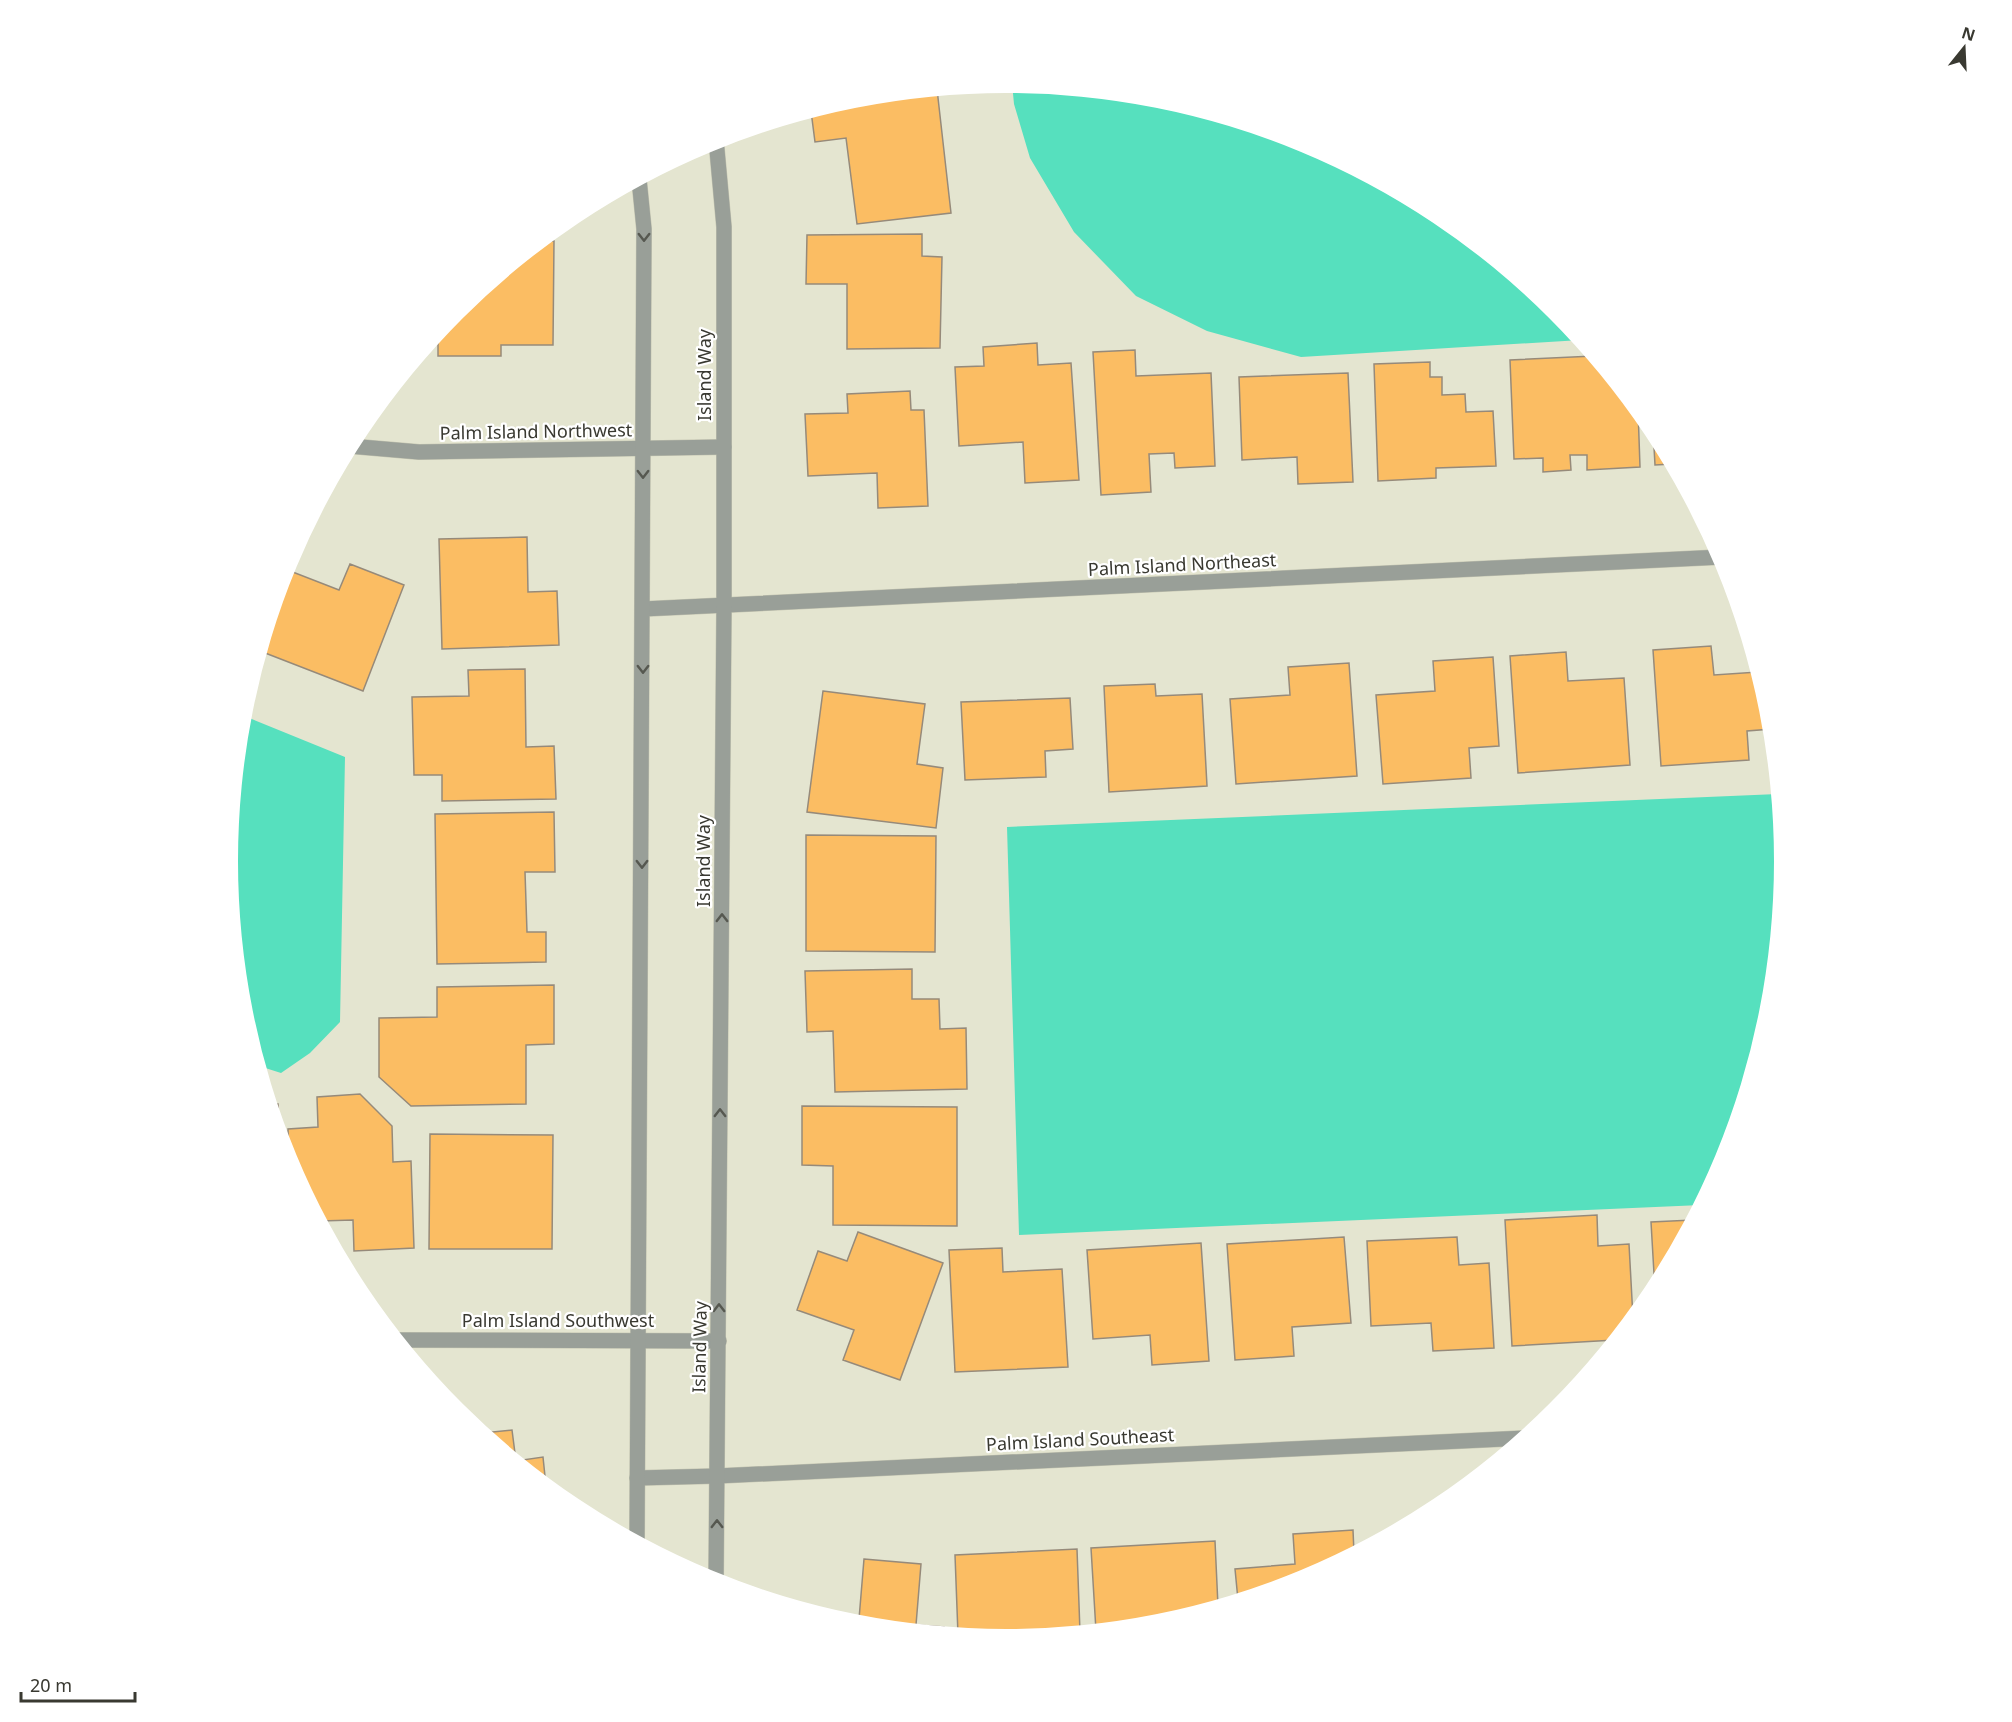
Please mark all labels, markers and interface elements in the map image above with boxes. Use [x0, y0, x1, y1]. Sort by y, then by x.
north arrow [1934, 18, 1994, 78]
text: N [1959, 21, 1978, 46]
one-way arrow [638, 232, 650, 241]
street label: Island Way [692, 328, 716, 421]
street label: Palm Island Northwest [440, 417, 633, 445]
one-way arrow [637, 469, 649, 478]
street label: Palm Island Northeast [1087, 547, 1277, 581]
one-way arrow [637, 664, 649, 673]
street label: Island Way [691, 814, 715, 907]
one-way arrow [636, 859, 648, 868]
one-way arrow [716, 914, 728, 923]
one-way arrow [714, 1109, 727, 1118]
street label: Island Way [686, 1300, 712, 1393]
one-way arrow [713, 1304, 725, 1313]
street label: Palm Island Southwest [462, 1308, 655, 1332]
street label: Palm Island Southeast [985, 1422, 1175, 1456]
one-way arrow [711, 1520, 723, 1529]
scale bar [21, 1665, 135, 1703]
text: 20 m [30, 1673, 72, 1697]

